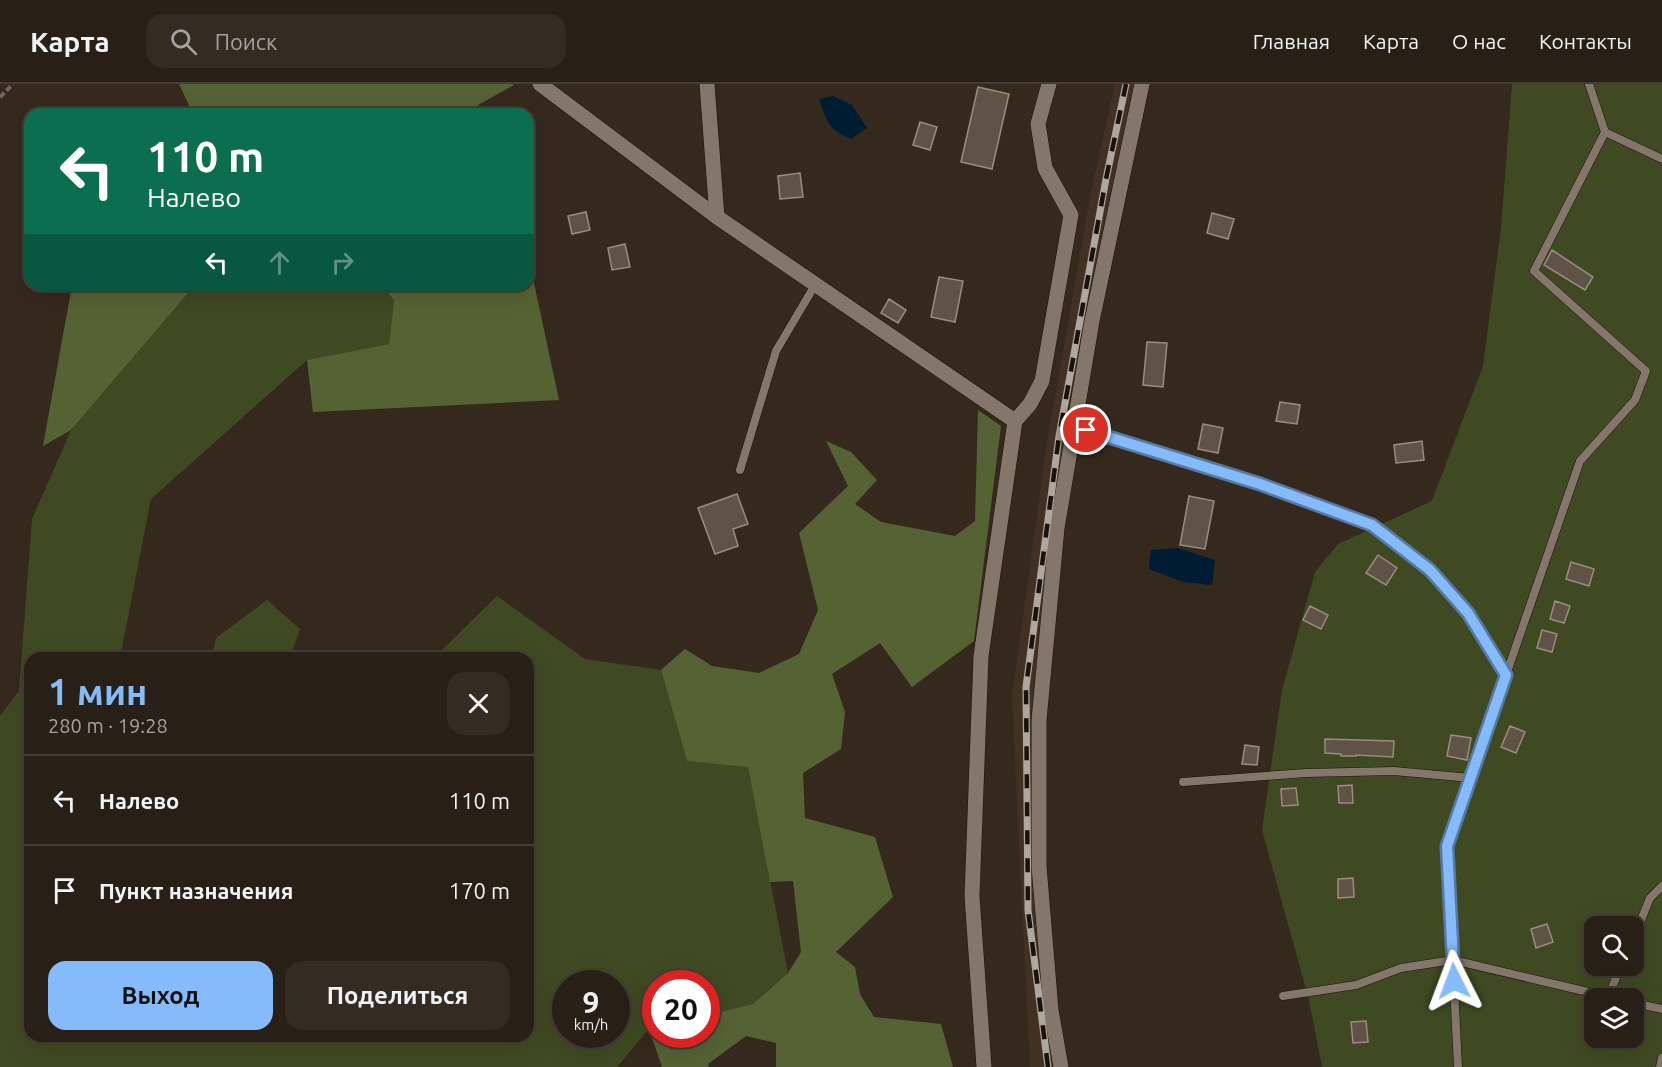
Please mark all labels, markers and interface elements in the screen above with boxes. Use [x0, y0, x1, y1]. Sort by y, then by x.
search box [146, 14, 566, 68]
icon: search [167, 25, 200, 58]
text: Карта [30, 26, 110, 57]
text: Поиск [215, 29, 277, 54]
text: Главная [1253, 29, 1330, 53]
text: Карта [1363, 29, 1419, 53]
text: О нас [1452, 29, 1506, 53]
text: Контакты [1539, 29, 1632, 53]
icon: left [48, 132, 126, 210]
text: 110 m [147, 133, 264, 180]
text: Налево [147, 182, 241, 212]
icon: left [200, 246, 233, 279]
icon: ahead [263, 246, 296, 279]
icon: right [326, 246, 359, 279]
pin [1060, 404, 1111, 455]
icon: arrive [1069, 413, 1102, 446]
text: 1 мин [48, 671, 147, 712]
button: close [447, 672, 510, 735]
text: 280 m · 19:28 [48, 714, 168, 737]
icon: left [48, 784, 81, 817]
text: Налево [99, 788, 179, 813]
text: 110 m [449, 788, 510, 813]
icon: arrive [48, 874, 81, 907]
text: Пункт назначения [99, 878, 293, 903]
text: 170 m [449, 878, 510, 903]
map controls [1584, 916, 1644, 1048]
button: search [1584, 916, 1644, 976]
position arrow [1422, 949, 1486, 1013]
button: Выход [48, 961, 273, 1030]
button: Поделиться [285, 961, 510, 1030]
speed limit sign: 20 [642, 970, 720, 1048]
text: 9 [583, 985, 599, 1019]
button: layers [1584, 988, 1644, 1048]
text: km/h [574, 1016, 608, 1033]

